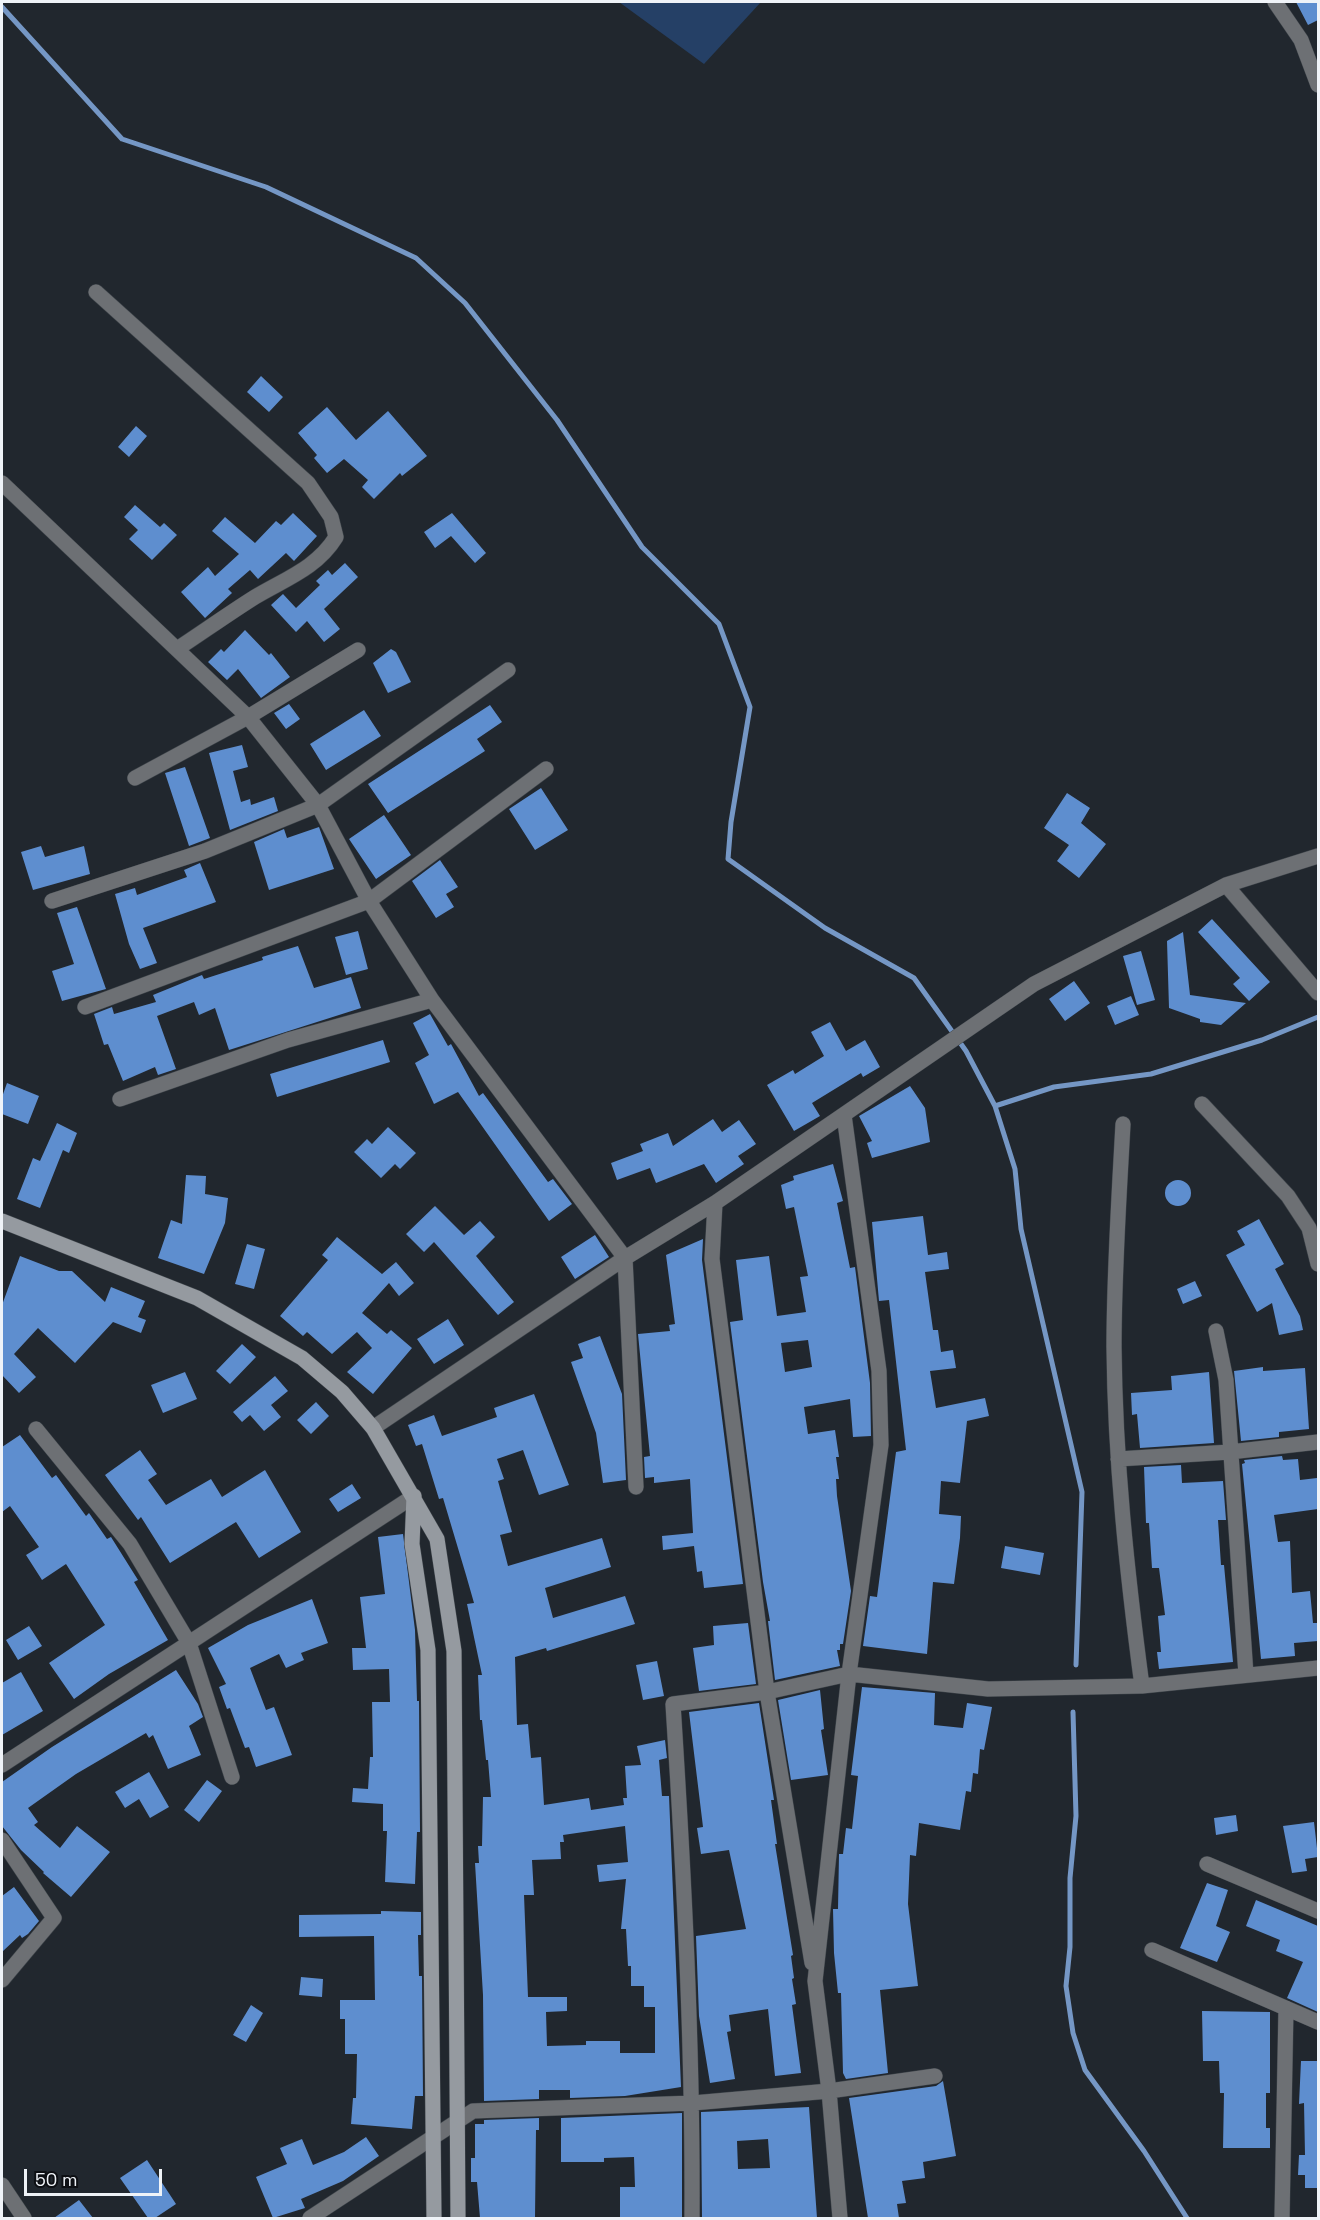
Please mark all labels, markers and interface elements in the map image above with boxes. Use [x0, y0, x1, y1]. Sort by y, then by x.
scale bar [27, 2157, 165, 2195]
text: 50 m [35, 2168, 77, 2191]

